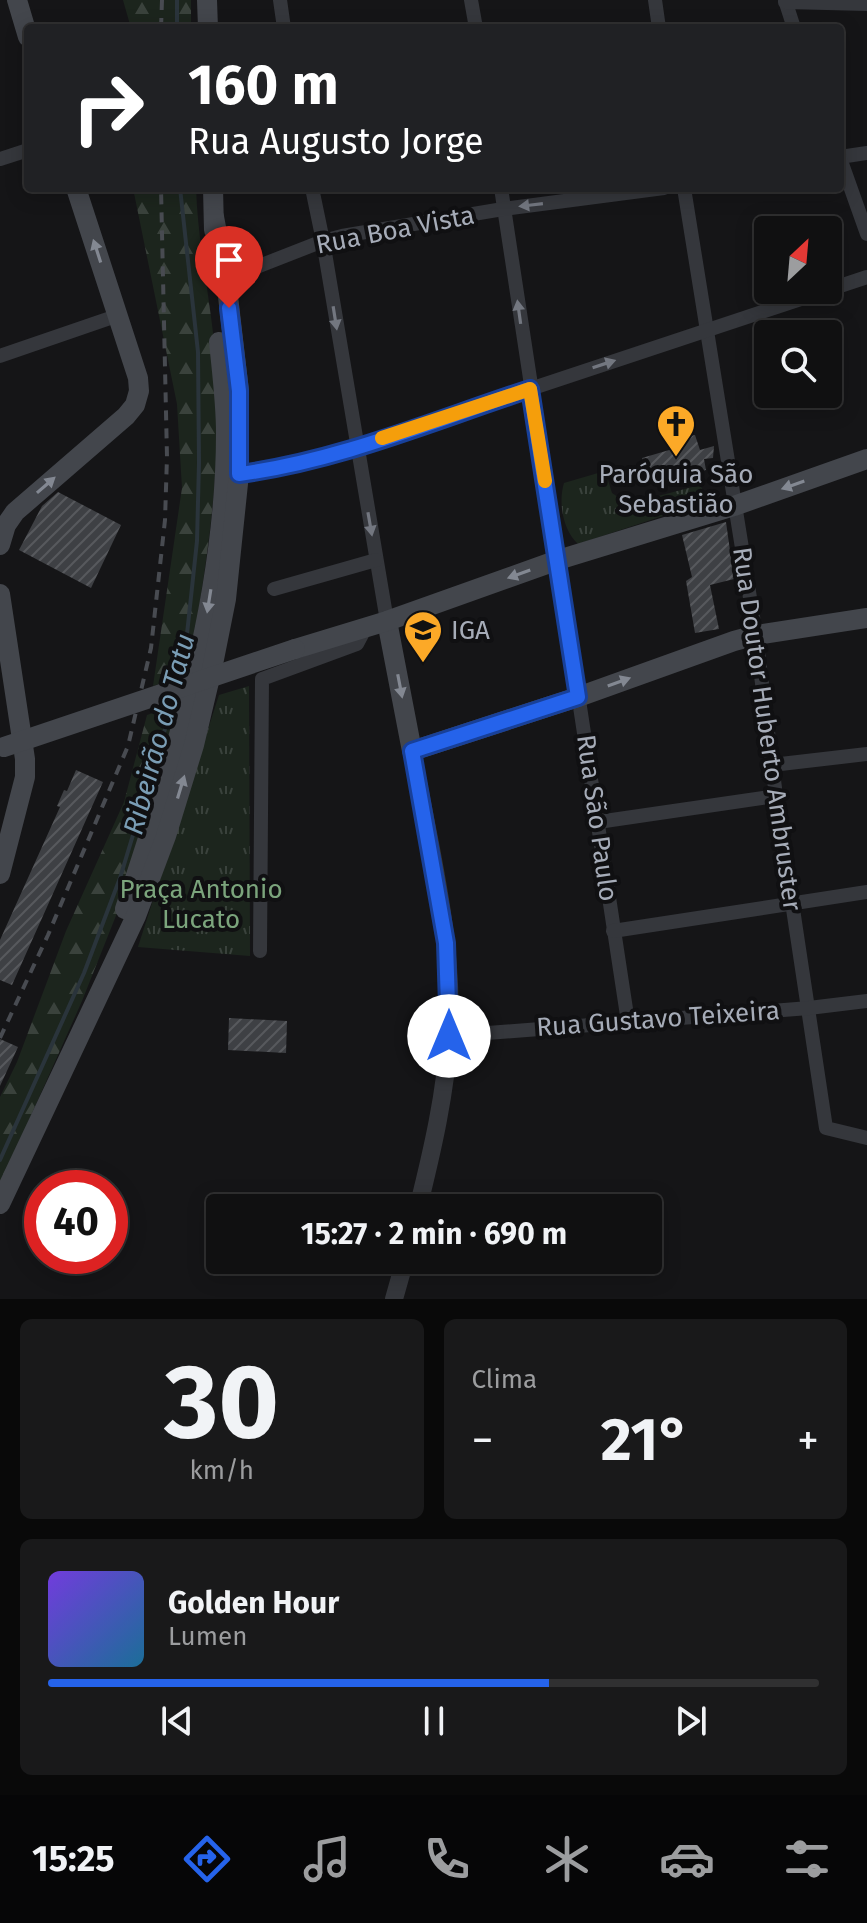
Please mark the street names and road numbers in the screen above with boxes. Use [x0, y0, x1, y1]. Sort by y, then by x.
street label: Rua Boa Vista [313, 199, 477, 261]
street label: Rua Doutor Huberto Ambruster [726, 545, 808, 913]
street label: Rua São Paulo [570, 733, 624, 903]
street label: Rua Gustavo Teixeira [535, 995, 781, 1043]

